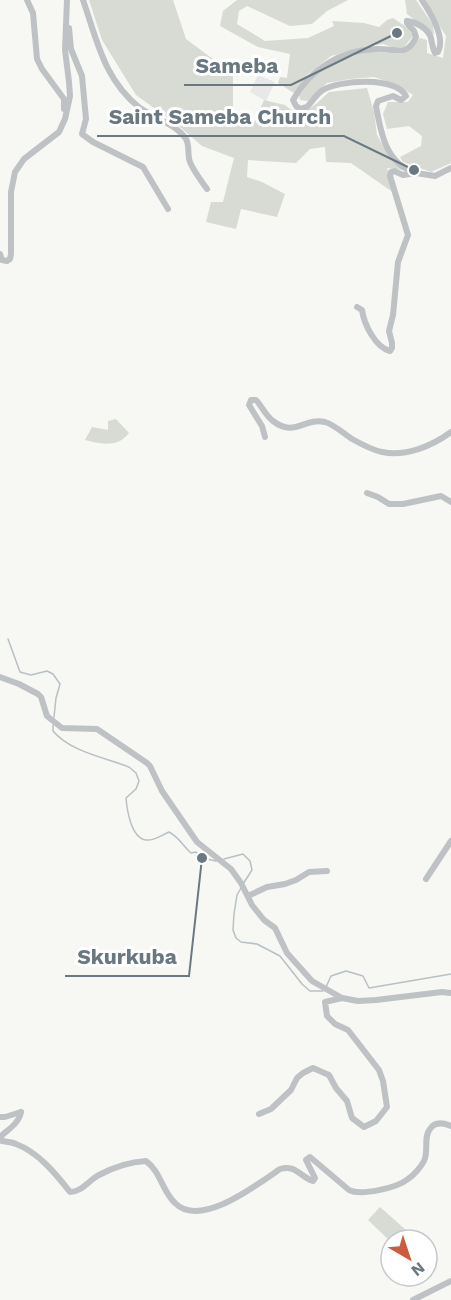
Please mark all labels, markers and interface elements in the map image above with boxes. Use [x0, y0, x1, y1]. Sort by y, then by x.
callout: Sameba [184, 46, 291, 85]
text: Sameba [196, 53, 279, 78]
callout: Saint Sameba Church [97, 97, 344, 136]
text: Saint Sameba Church [109, 104, 331, 129]
callout: Skurkuba [65, 937, 189, 976]
text: Skurkuba [77, 944, 178, 969]
north arrow [379, 1228, 439, 1288]
text: N [408, 1258, 429, 1280]

